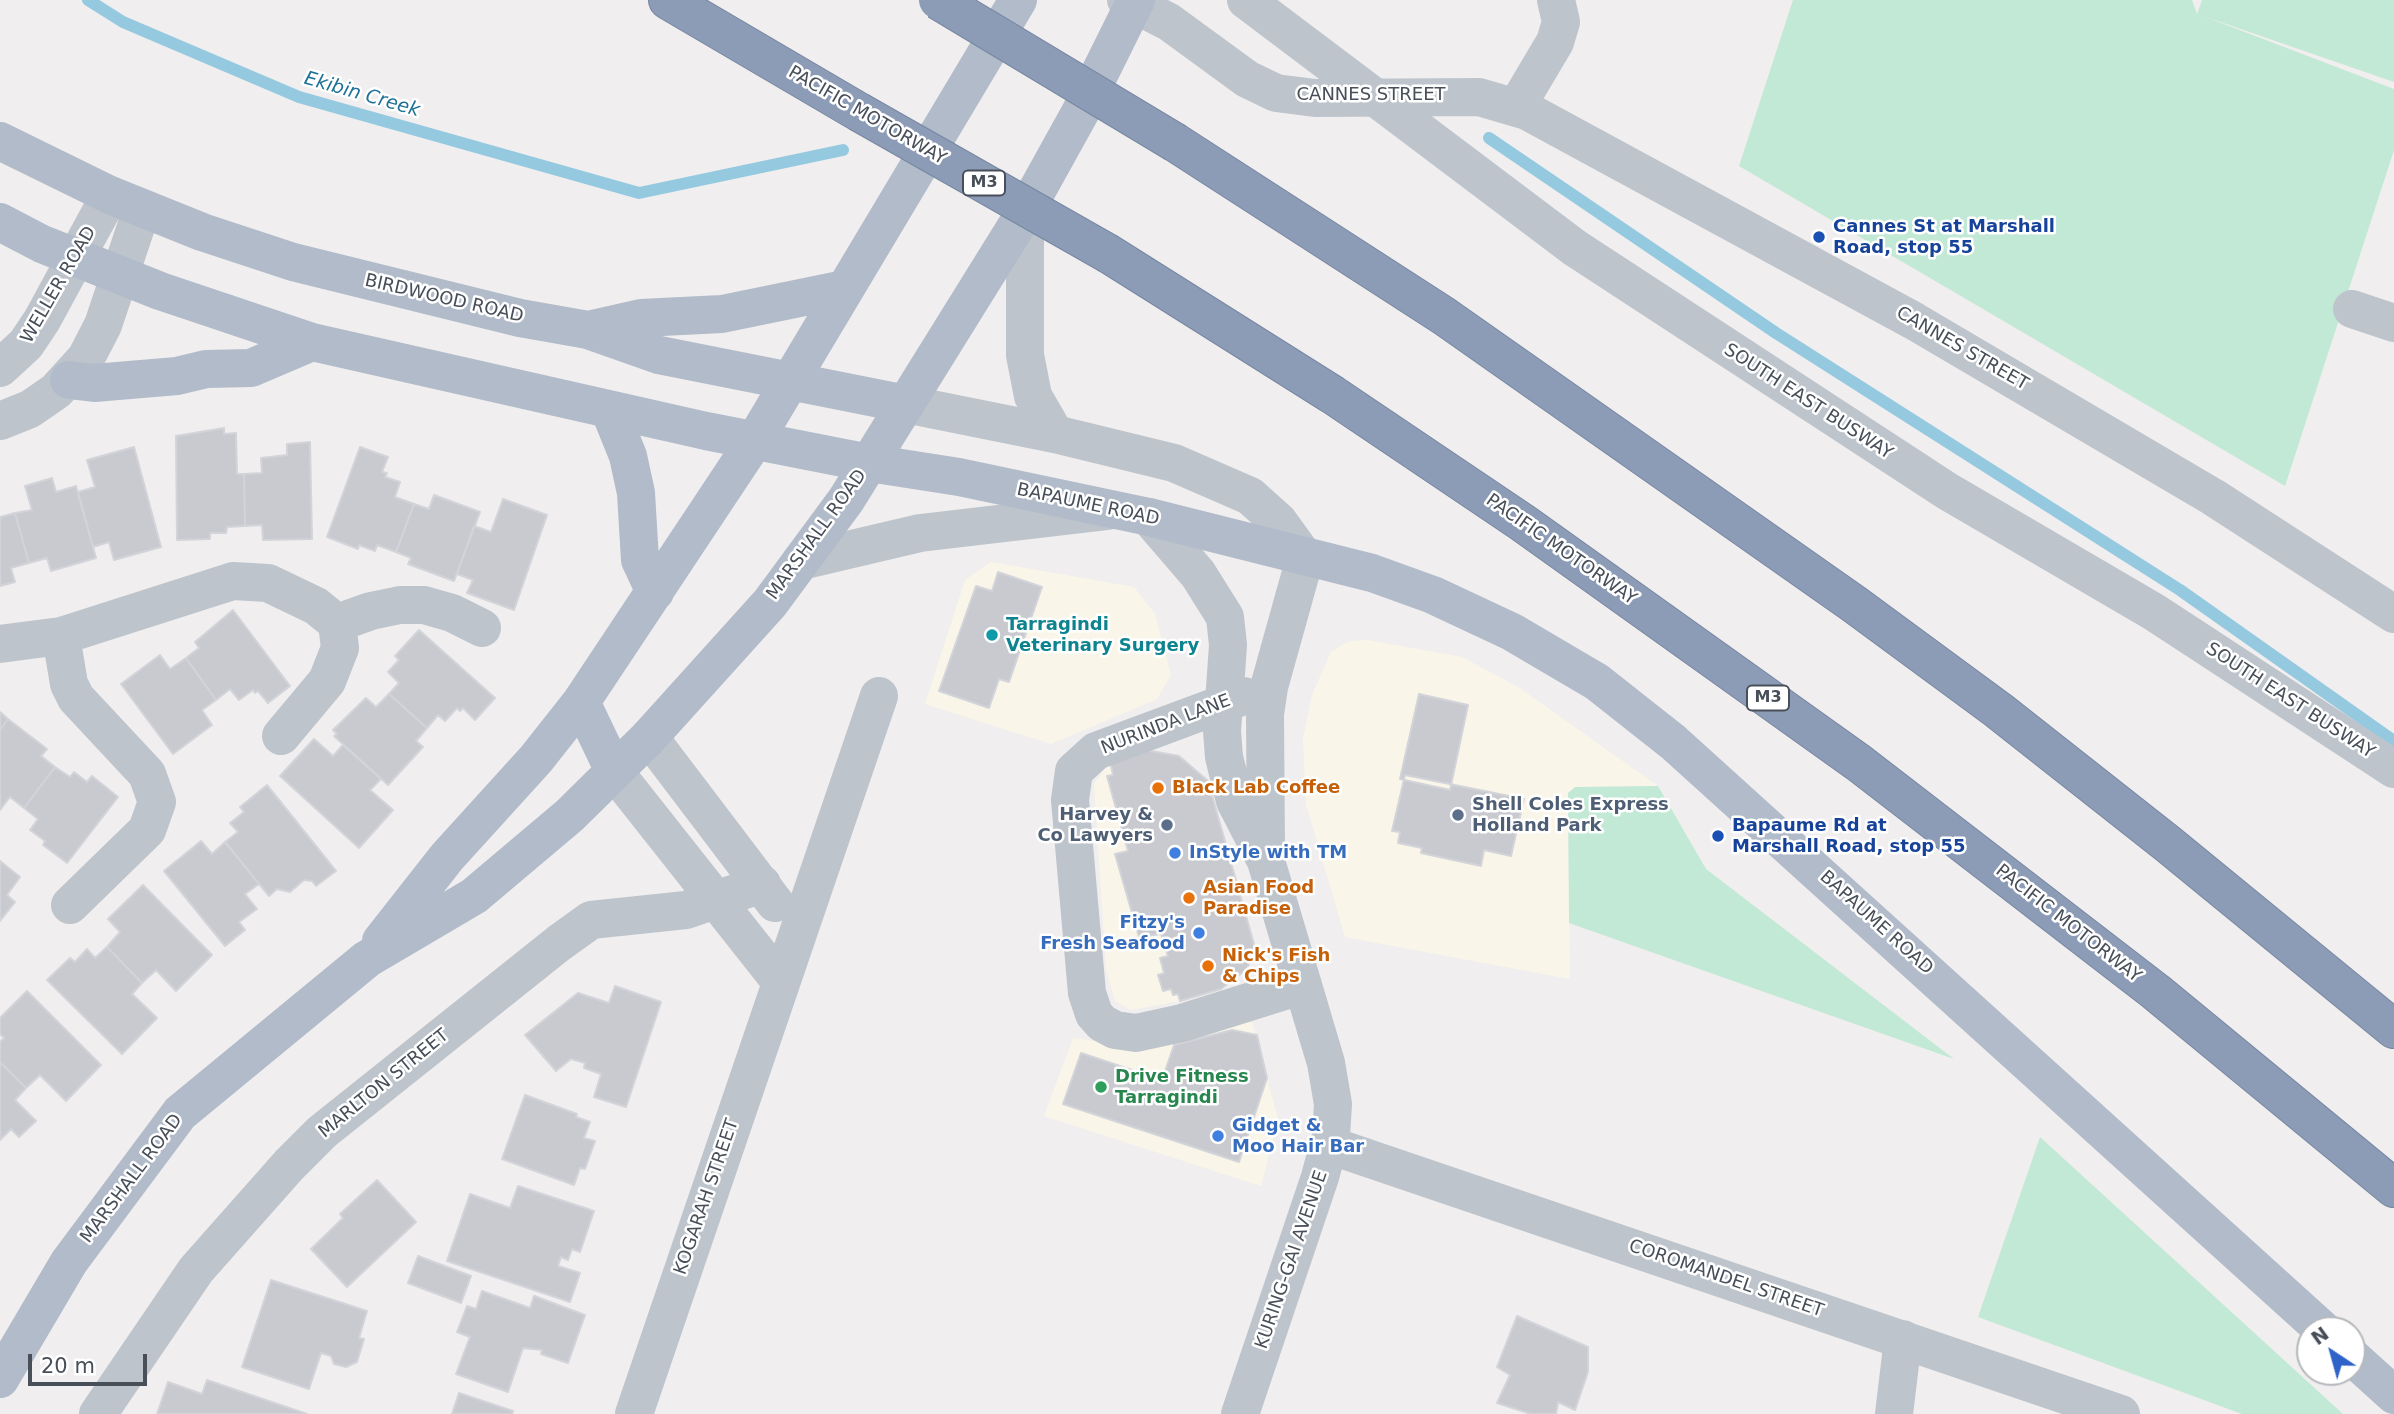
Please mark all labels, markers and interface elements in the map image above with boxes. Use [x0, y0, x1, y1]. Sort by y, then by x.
street label: PACIFIC MOTORWAY [784, 62, 950, 170]
water label: Ekibin Creek [302, 68, 422, 122]
street label: CANNES STREET [1296, 84, 1446, 106]
road number: M3 [963, 170, 1005, 196]
place label: Cannes St at Marshall Road, stop 55 [1833, 216, 2055, 258]
street label: WELLER ROAD [17, 223, 101, 347]
marker: Cannes St at Marshall Road, stop 55 [1811, 229, 1827, 245]
street label: BIRDWOOD ROAD [363, 270, 525, 328]
street label: CANNES STREET [1892, 302, 2032, 396]
street label: SOUTH EAST BUSWAY [1720, 339, 1896, 465]
street label: MARSHALL ROAD [762, 466, 872, 604]
street label: BAPAUME ROAD [1015, 479, 1161, 531]
street label: PACIFIC MOTORWAY [1482, 490, 1640, 610]
place label: Tarragindi Veterinary Surgery [1006, 614, 1199, 656]
marker: Tarragindi Veterinary Surgery [984, 627, 1000, 643]
street label: SOUTH EAST BUSWAY [2202, 638, 2378, 764]
road number: M3 [1747, 685, 1789, 710]
street label: NURINDA LANE [1098, 690, 1234, 760]
place label: Black Lab Coffee [1172, 777, 1340, 799]
marker: Black Lab Coffee [1150, 780, 1166, 796]
place label: Shell Coles Express Holland Park [1472, 794, 1669, 836]
place label: Harvey & Co Lawyers [1037, 804, 1153, 846]
marker: Shell Coles Express Holland Park [1450, 807, 1466, 823]
place label: Bapaume Rd at Marshall Road, stop 55 [1732, 815, 1965, 858]
marker: Harvey & Co Lawyers [1159, 817, 1175, 833]
marker: Bapaume Rd at Marshall Road, stop 55 [1710, 828, 1726, 844]
place label: InStyle with TM [1189, 842, 1347, 864]
marker: InStyle with TM [1167, 845, 1183, 861]
street label: PACIFIC MOTORWAY [1991, 860, 2145, 988]
street label: BAPAUME ROAD [1815, 866, 1937, 980]
place label: Asian Food Paradise [1203, 877, 1314, 920]
marker: Asian Food Paradise [1181, 890, 1197, 906]
place label: Fitzy's Fresh Seafood [1040, 912, 1185, 954]
marker: Fitzy's Fresh Seafood [1191, 925, 1207, 941]
place label: Nick's Fish & Chips [1222, 945, 1330, 988]
marker: Nick's Fish & Chips [1200, 958, 1216, 974]
street label: MARLTON STREET [315, 1025, 453, 1143]
place label: Drive Fitness Tarragindi [1115, 1066, 1249, 1108]
marker: Drive Fitness Tarragindi [1093, 1079, 1109, 1095]
street label: MARSHALL ROAD [76, 1110, 188, 1248]
place label: Gidget & Moo Hair Bar [1232, 1115, 1364, 1158]
street label: KOGARAH STREET [670, 1116, 744, 1278]
marker: Gidget & Moo Hair Bar [1210, 1128, 1226, 1144]
street label: KURING-GAI AVENUE [1251, 1168, 1333, 1352]
street label: COROMANDEL STREET [1626, 1236, 1826, 1322]
north arrow [2296, 1316, 2366, 1386]
text: N [2307, 1322, 2333, 1349]
scale bar [32, 1340, 150, 1384]
text: 20 m [41, 1354, 95, 1378]

